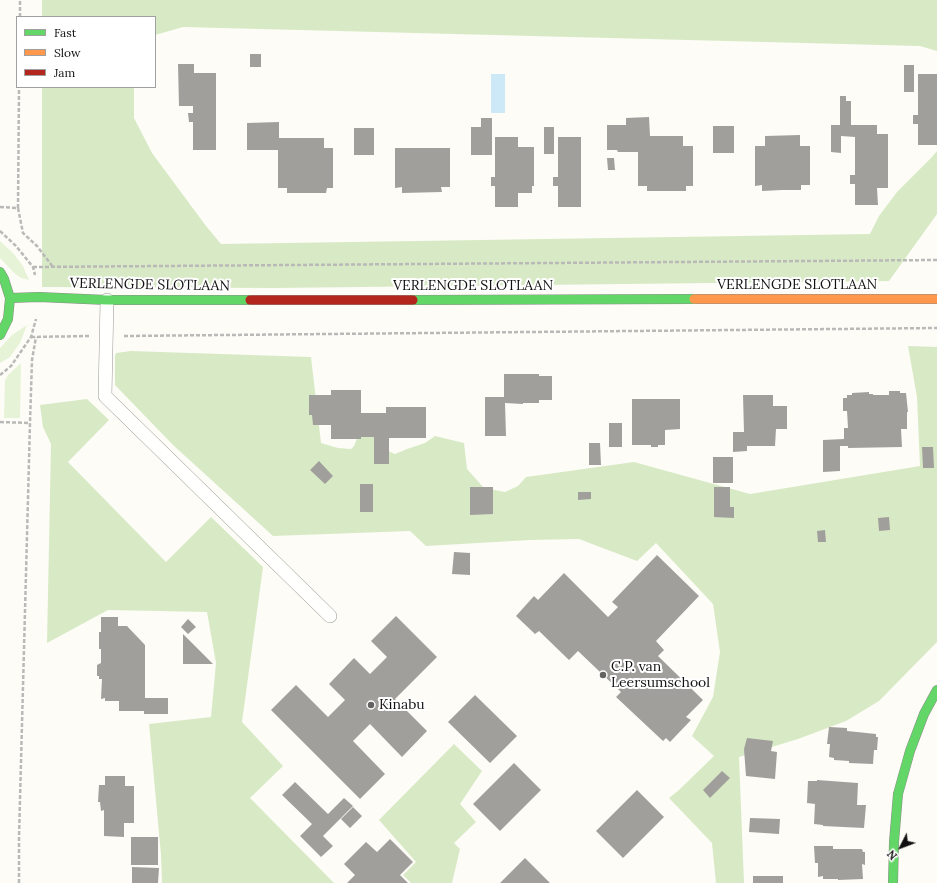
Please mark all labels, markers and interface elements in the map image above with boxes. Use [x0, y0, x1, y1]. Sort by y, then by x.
legend [16, 16, 156, 88]
text: Fast [54, 25, 77, 40]
text: Slow [54, 45, 81, 60]
text: Jam [54, 65, 75, 80]
street label: VERLENGDE SLOTLAAN [70, 275, 230, 295]
street label: VERLENGDE SLOTLAAN [717, 277, 877, 293]
street label: VERLENGDE SLOTLAAN [393, 278, 553, 294]
place label: C.P. van Leersumschool [611, 659, 710, 692]
marker: C.P. van Leersumschool [598, 670, 608, 680]
place label: Kinabu [379, 697, 425, 713]
marker: Kinabu [366, 700, 376, 710]
north arrow [881, 827, 921, 867]
text: N [884, 847, 900, 863]

